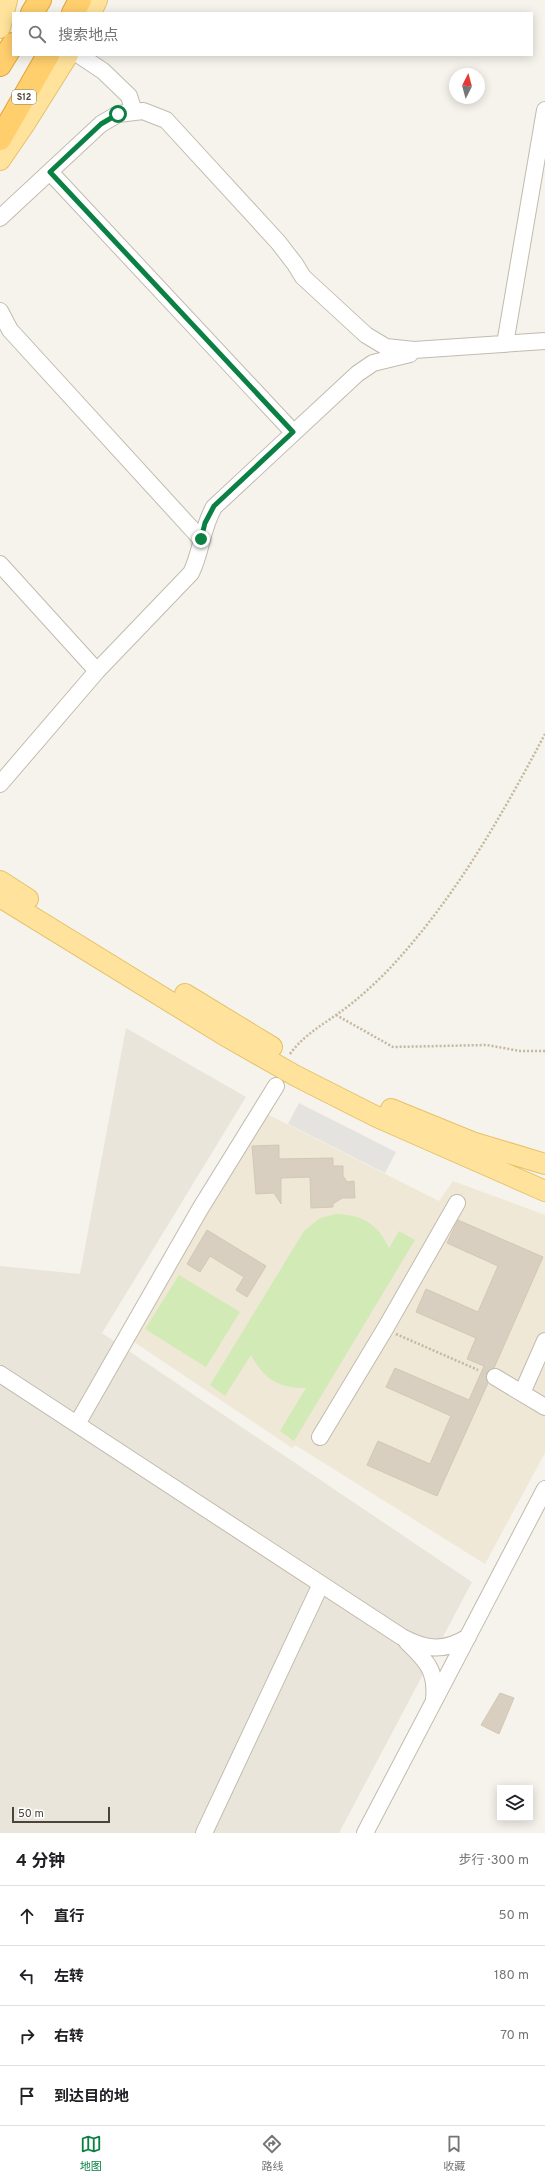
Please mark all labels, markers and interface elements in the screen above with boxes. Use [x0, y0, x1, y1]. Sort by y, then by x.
search box [12, 12, 533, 56]
icon: search [26, 23, 48, 45]
text: 搜索地点 [58, 27, 118, 46]
north arrow [449, 68, 485, 104]
road number: S12 [12, 90, 36, 104]
route start [109, 105, 127, 123]
route end [192, 530, 210, 548]
map controls [497, 1785, 533, 1821]
button: layers [497, 1785, 533, 1821]
scale bar [12, 1805, 110, 1824]
text: 50 m [18, 1807, 44, 1821]
text: 4 分钟 [16, 1851, 65, 1873]
text: 步行 · 300 m [459, 1853, 529, 1869]
icon: ahead [16, 1905, 38, 1927]
text: 直行 [54, 1908, 84, 1927]
text: 50 m [499, 1908, 529, 1924]
icon: left [16, 1965, 38, 1987]
text: 左转 [54, 1968, 84, 1987]
text: 180 m [494, 1968, 529, 1984]
icon: right [16, 2025, 38, 2047]
text: 右转 [54, 2028, 84, 2047]
text: 70 m [500, 2028, 529, 2044]
icon: arrive [16, 2085, 38, 2107]
text: 到达目的地 [54, 2088, 129, 2107]
tab: 地图 [80, 2133, 102, 2174]
tab: 路线 [261, 2133, 283, 2174]
tab: 收藏 [443, 2133, 465, 2174]

